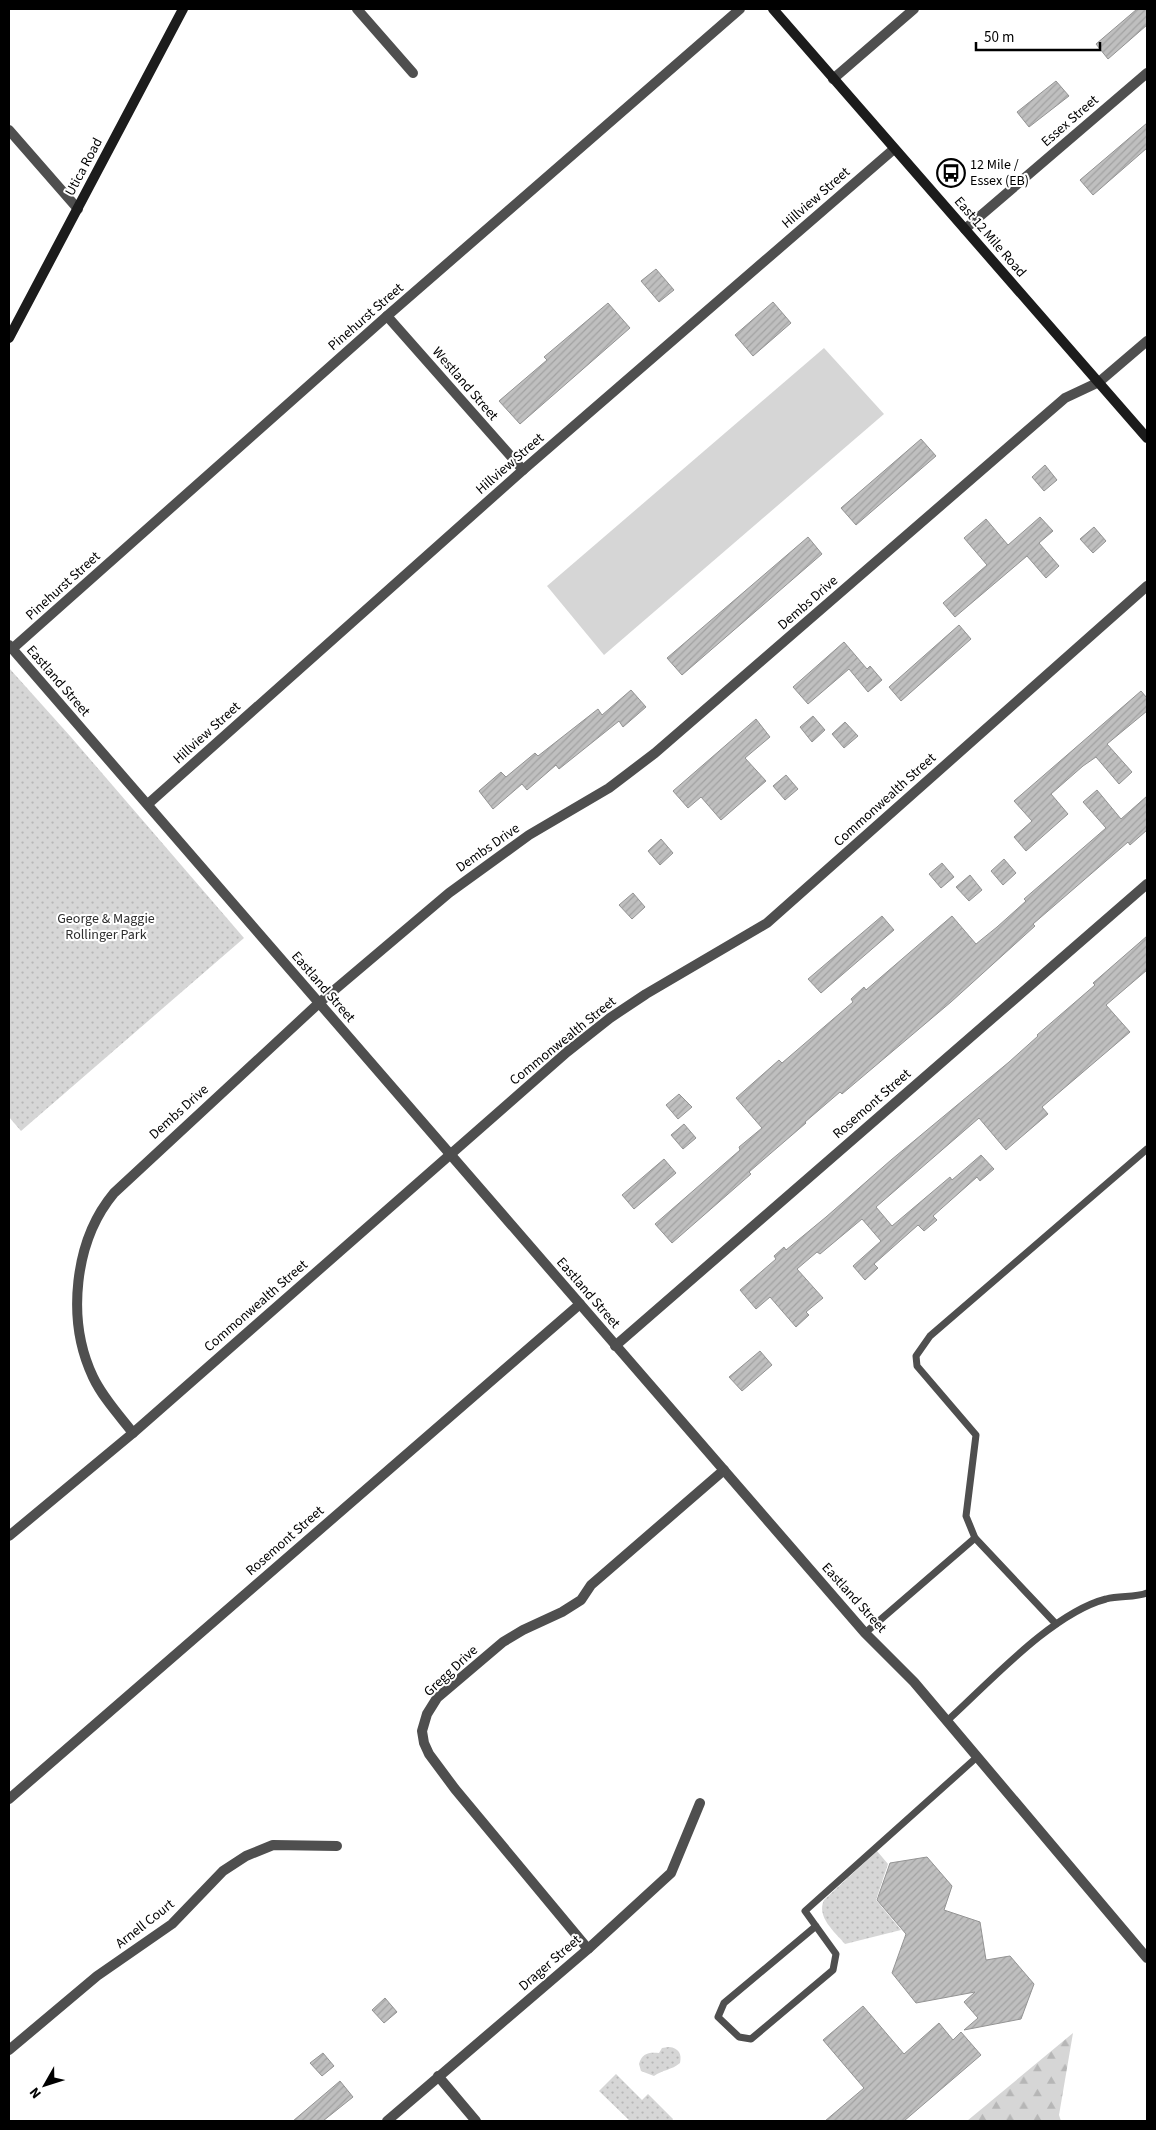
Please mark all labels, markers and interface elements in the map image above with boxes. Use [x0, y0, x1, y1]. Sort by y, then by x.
scale bar [976, 20, 1100, 52]
text: 50 m [984, 27, 1014, 48]
street label: Essex Street [1037, 90, 1103, 152]
street label: Utica Road [60, 134, 108, 200]
place label: 12 Mile / Essex (EB) [970, 155, 1029, 191]
bus stop icon: 12 Mile / Essex (EB) [936, 158, 966, 188]
street label: Hillview Street [777, 163, 855, 233]
street label: East 12 Mile Road [949, 192, 1031, 282]
street label: Pinehurst Street [324, 278, 408, 355]
street label: Westland Street [427, 343, 503, 426]
street label: Hillview Street [471, 429, 549, 499]
street label: Pinehurst Street [21, 547, 105, 625]
street label: Dembs Drive [774, 571, 842, 635]
street label: Eastland Street [21, 641, 95, 721]
street label: Hillview Street [169, 697, 245, 769]
street label: Commonwealth Street [829, 748, 941, 851]
street label: Dembs Drive [452, 819, 524, 877]
park label: George & Maggie Rollinger Park [57, 909, 155, 945]
street label: Eastland Street [286, 947, 360, 1027]
street label: Commonwealth Street [506, 992, 621, 1090]
street label: Rosemont Street [829, 1064, 916, 1144]
street label: Dembs Drive [145, 1080, 213, 1144]
street label: Eastland Street [551, 1253, 625, 1333]
street label: Commonwealth Street [200, 1255, 312, 1357]
street label: Rosemont Street [242, 1501, 329, 1581]
street label: Eastland Street [817, 1558, 891, 1638]
street label: Gregg Drive [420, 1641, 483, 1701]
street label: Arnell Court [111, 1894, 179, 1953]
street label: Drager Street [514, 1930, 586, 1996]
north arrow [20, 2060, 70, 2110]
text: N [25, 2083, 46, 2102]

